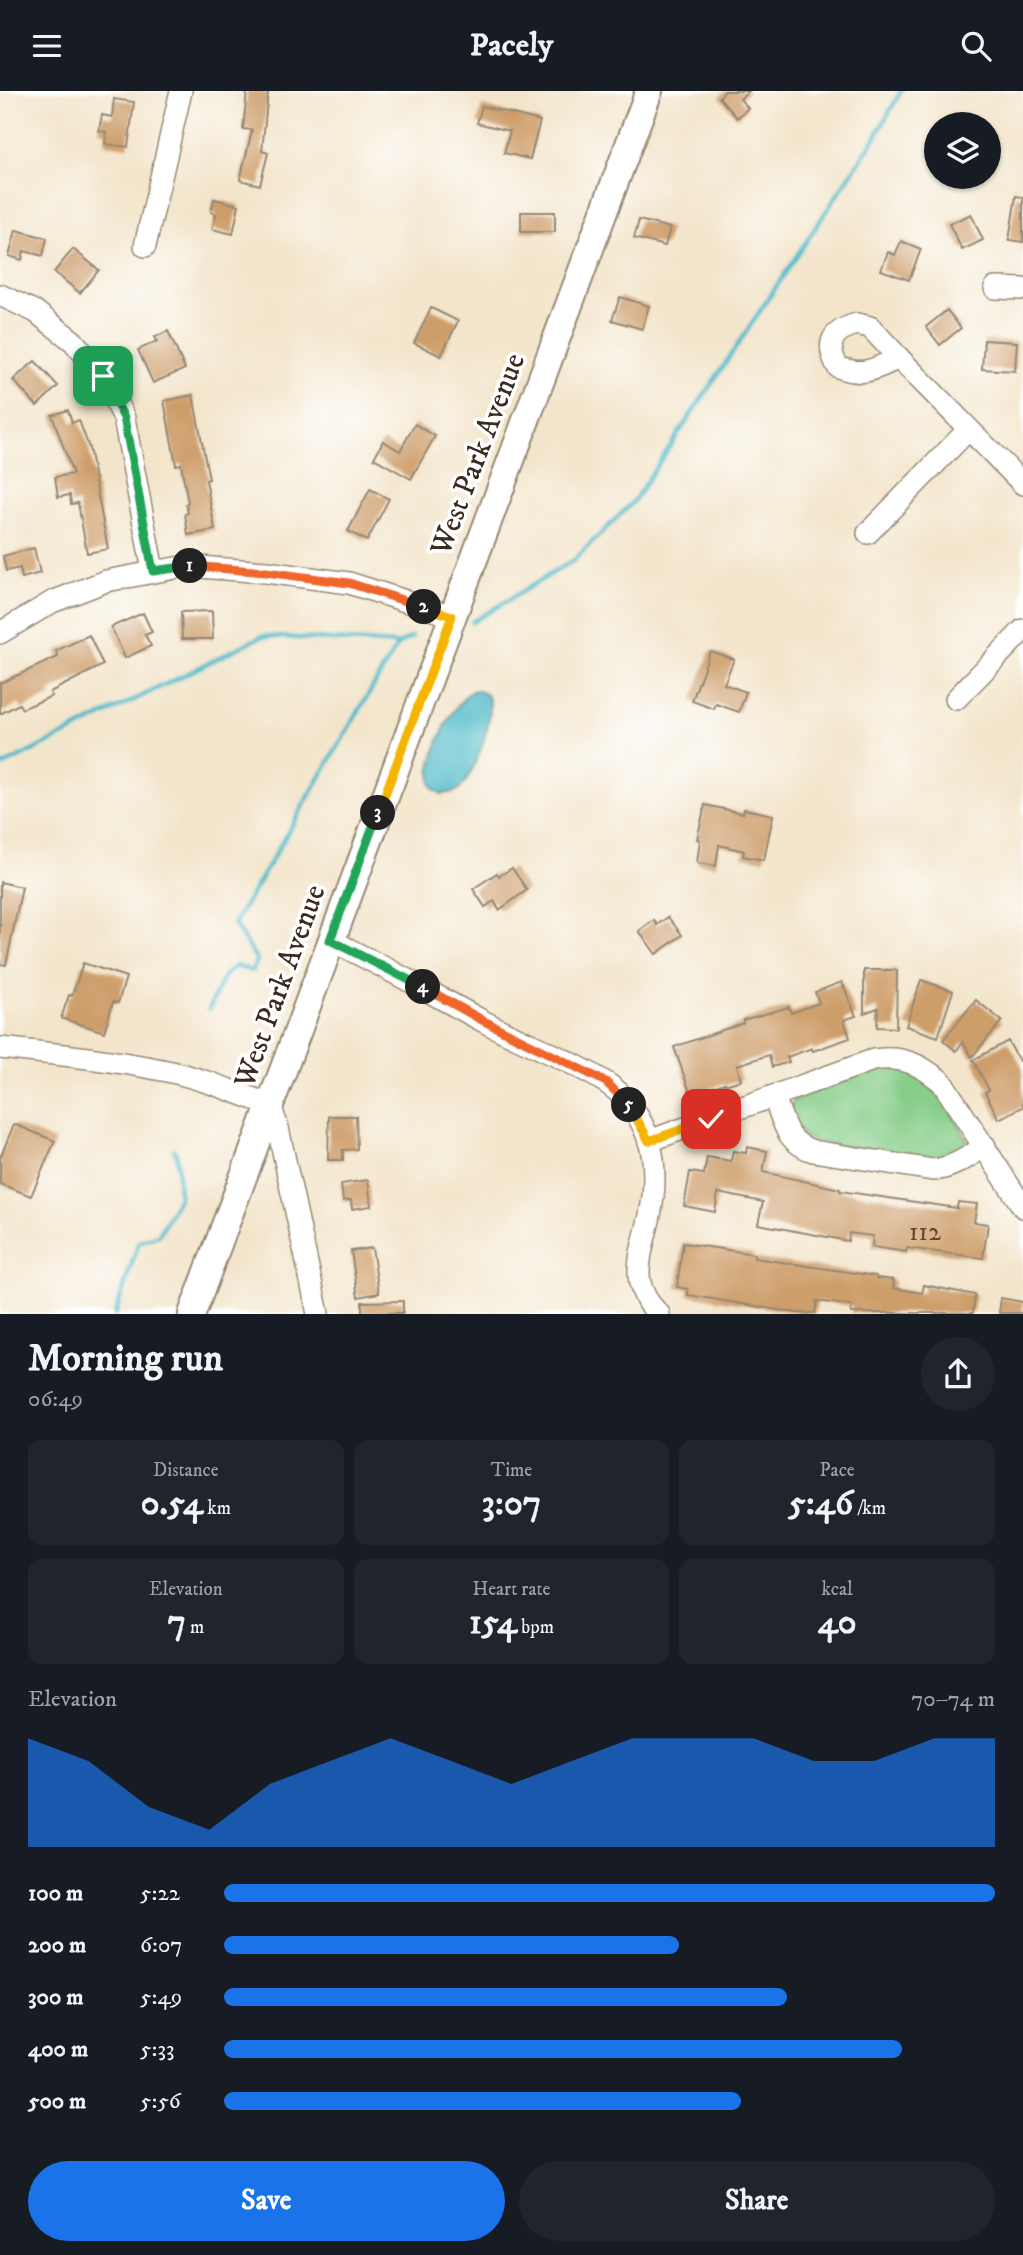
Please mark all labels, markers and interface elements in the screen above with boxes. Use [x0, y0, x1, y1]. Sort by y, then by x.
text: Pacely [470, 26, 553, 66]
icon: menu [28, 27, 66, 65]
icon: search [957, 27, 995, 65]
map controls [924, 112, 1001, 189]
button: layers [924, 112, 1001, 189]
pin [73, 346, 133, 406]
street label: West Park Avenue [423, 348, 534, 562]
icon: arrive [84, 357, 122, 395]
pin: 1 [172, 549, 208, 583]
text: 1 [186, 554, 193, 577]
pin: 2 [406, 589, 442, 625]
text: 2 [419, 595, 428, 618]
pin: 3 [360, 795, 396, 831]
text: 3 [374, 801, 381, 824]
street label: West Park Avenue [226, 880, 334, 1094]
pin: 4 [406, 969, 440, 1005]
text: 4 [417, 975, 428, 998]
pin: 5 [612, 1087, 646, 1123]
pin [681, 1089, 741, 1149]
text: 5 [624, 1093, 633, 1116]
icon: check [692, 1100, 730, 1138]
house number: 112 [909, 1216, 941, 1249]
text: Morning run [28, 1335, 223, 1383]
button: share [921, 1337, 995, 1411]
text: 06:49 [28, 1385, 83, 1414]
text: Distance [153, 1459, 219, 1482]
text: Time [491, 1459, 532, 1482]
text: Pace [820, 1459, 855, 1482]
text: 0.54 [141, 1482, 203, 1526]
text: 3:07 [482, 1482, 541, 1526]
text: 5:46 [788, 1482, 853, 1526]
text: km [203, 1497, 231, 1520]
text: /km [853, 1497, 886, 1520]
text: Elevation [149, 1578, 223, 1601]
text: Heart rate [473, 1578, 550, 1601]
text: kcal [822, 1578, 853, 1601]
text: 7 [167, 1601, 186, 1645]
text: 154 [469, 1601, 517, 1645]
text: 40 [818, 1601, 857, 1645]
text: m [186, 1616, 204, 1639]
text: bpm [517, 1616, 554, 1639]
text: Elevation [28, 1685, 117, 1714]
text: 70–74 m [911, 1685, 995, 1714]
text: 100 m [28, 1879, 83, 1908]
text: 5:22 [140, 1879, 180, 1908]
text: 200 m [28, 1931, 86, 1960]
text: 6:07 [140, 1931, 182, 1960]
text: 300 m [28, 1983, 84, 2012]
text: 5:49 [140, 1983, 182, 2012]
text: 400 m [28, 2035, 88, 2064]
text: 5:33 [140, 2035, 175, 2064]
text: 500 m [28, 2087, 86, 2116]
text: 5:56 [140, 2087, 181, 2116]
button: Save [28, 2161, 505, 2241]
button: Share [519, 2161, 995, 2241]

